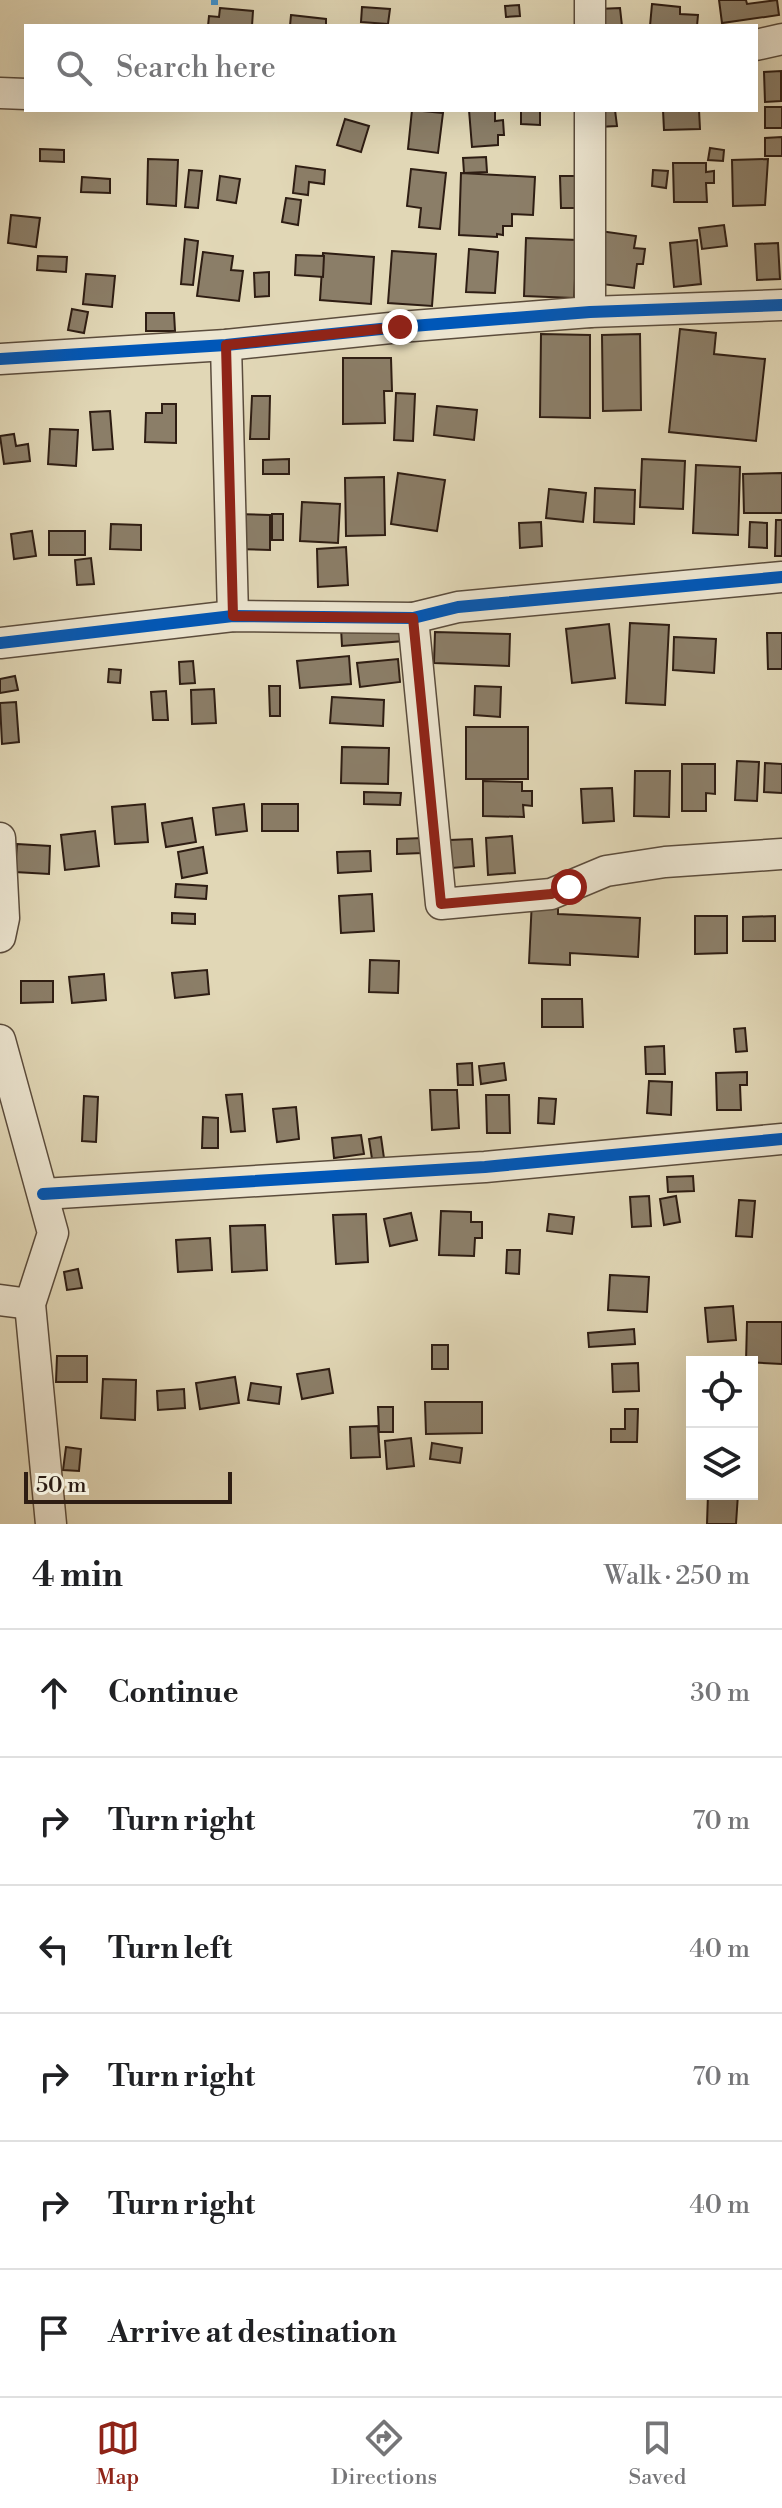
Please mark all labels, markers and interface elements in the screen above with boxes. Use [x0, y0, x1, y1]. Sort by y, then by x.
search box [24, 24, 758, 112]
icon: search [52, 46, 96, 90]
text: Search here [116, 49, 276, 87]
route end [382, 309, 418, 345]
route start [551, 869, 587, 905]
map controls [686, 1356, 758, 1500]
button: locate [686, 1356, 758, 1428]
button: layers [686, 1428, 758, 1500]
scale bar [24, 1468, 232, 1504]
text: 50 m [36, 1472, 87, 1499]
text: 4 min [32, 1555, 123, 1597]
text: Walk · 250 m [604, 1560, 750, 1592]
icon: ahead [32, 1671, 76, 1715]
text: Continue [108, 1674, 239, 1712]
text: 30 m [690, 1677, 750, 1709]
icon: right [32, 1799, 76, 1843]
text: Turn right [108, 1802, 255, 1840]
text: 70 m [692, 1805, 750, 1837]
icon: left [32, 1927, 76, 1971]
text: Turn left [108, 1930, 232, 1968]
text: 40 m [689, 1933, 750, 1965]
icon: right [32, 2055, 76, 2099]
text: Turn right [108, 2058, 255, 2096]
text: 70 m [692, 2061, 750, 2093]
icon: right [32, 2183, 76, 2227]
text: Turn right [108, 2186, 255, 2224]
text: 40 m [689, 2189, 750, 2221]
icon: arrive [32, 2311, 76, 2355]
text: Arrive at destination [108, 2314, 397, 2352]
tab: Map [96, 2416, 140, 2491]
tab: Directions [331, 2416, 437, 2491]
tab: Saved [629, 2416, 686, 2491]

